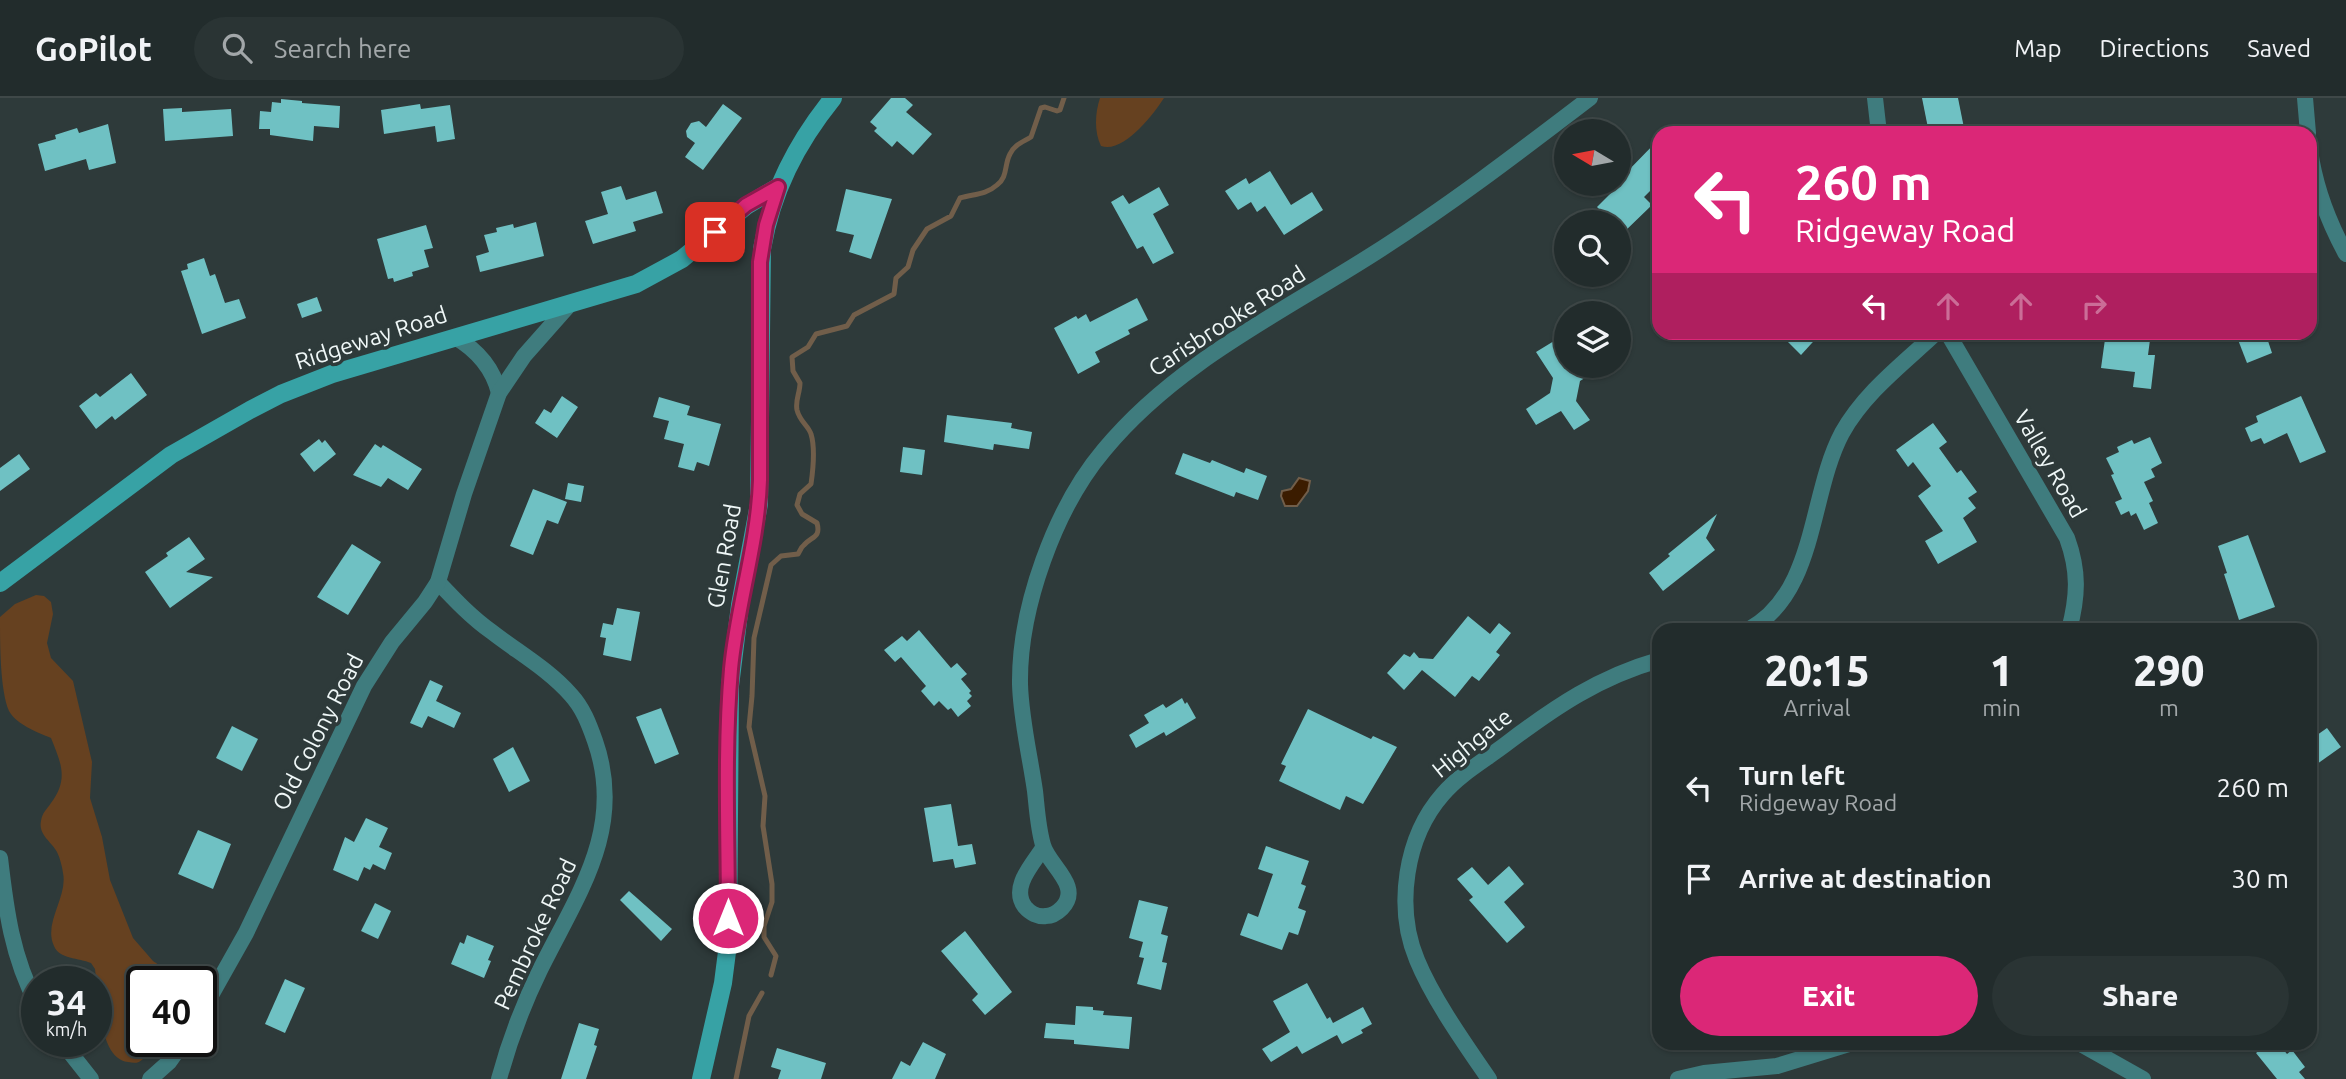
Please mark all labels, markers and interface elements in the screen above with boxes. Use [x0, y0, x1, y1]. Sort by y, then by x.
search box [194, 17, 684, 80]
icon: search [218, 29, 256, 67]
text: GoPilot [35, 30, 152, 67]
text: Search here [274, 34, 411, 63]
text: Map [2014, 35, 2061, 62]
text: Directions [2099, 35, 2209, 62]
text: Saved [2247, 35, 2311, 62]
north arrow [1554, 119, 1631, 196]
map controls [1554, 119, 1631, 378]
icon: left [1680, 154, 1771, 245]
text: 260 m [1795, 154, 1932, 209]
pin [685, 202, 745, 262]
button: search [1554, 210, 1631, 287]
text: Ridgeway Road [1795, 212, 2015, 248]
icon: arrive [696, 213, 734, 251]
street label: Carisbrooke Road [1144, 261, 1310, 380]
icon: left [1856, 287, 1894, 325]
icon: ahead [1929, 287, 1967, 325]
icon: ahead [2002, 287, 2040, 325]
icon: right [2075, 287, 2113, 325]
street label: Ridgeway Road [292, 301, 450, 374]
button: layers [1554, 301, 1631, 378]
street label: Valley Road [2010, 405, 2091, 522]
street label: Glen Road [702, 502, 745, 610]
text: 20:15 [1765, 647, 1870, 694]
text: 1 [1990, 647, 2013, 694]
text: 290 [2133, 647, 2204, 694]
street label: Old Colony Road [267, 649, 368, 814]
text: Arrival [1784, 695, 1851, 720]
text: min [1982, 695, 2021, 720]
text: m [2159, 695, 2179, 720]
street label: Highgate [1427, 703, 1516, 782]
text: Turn left [1739, 761, 1845, 790]
icon: left [1680, 769, 1718, 807]
text: 260 m [2217, 773, 2289, 802]
text: Ridgeway Road [1739, 790, 1897, 815]
street label: Pembroke Road [489, 854, 580, 1013]
icon: arrive [1680, 860, 1718, 898]
text: Arrive at destination [1739, 864, 1992, 893]
text: 30 m [2231, 864, 2289, 893]
position arrow [691, 881, 765, 955]
button: Exit [1680, 956, 1978, 1036]
button: Share [1992, 956, 2289, 1036]
speed limit sign: 40 [126, 966, 217, 1057]
text: 34 [47, 982, 86, 1022]
text: km/h [46, 1019, 87, 1039]

